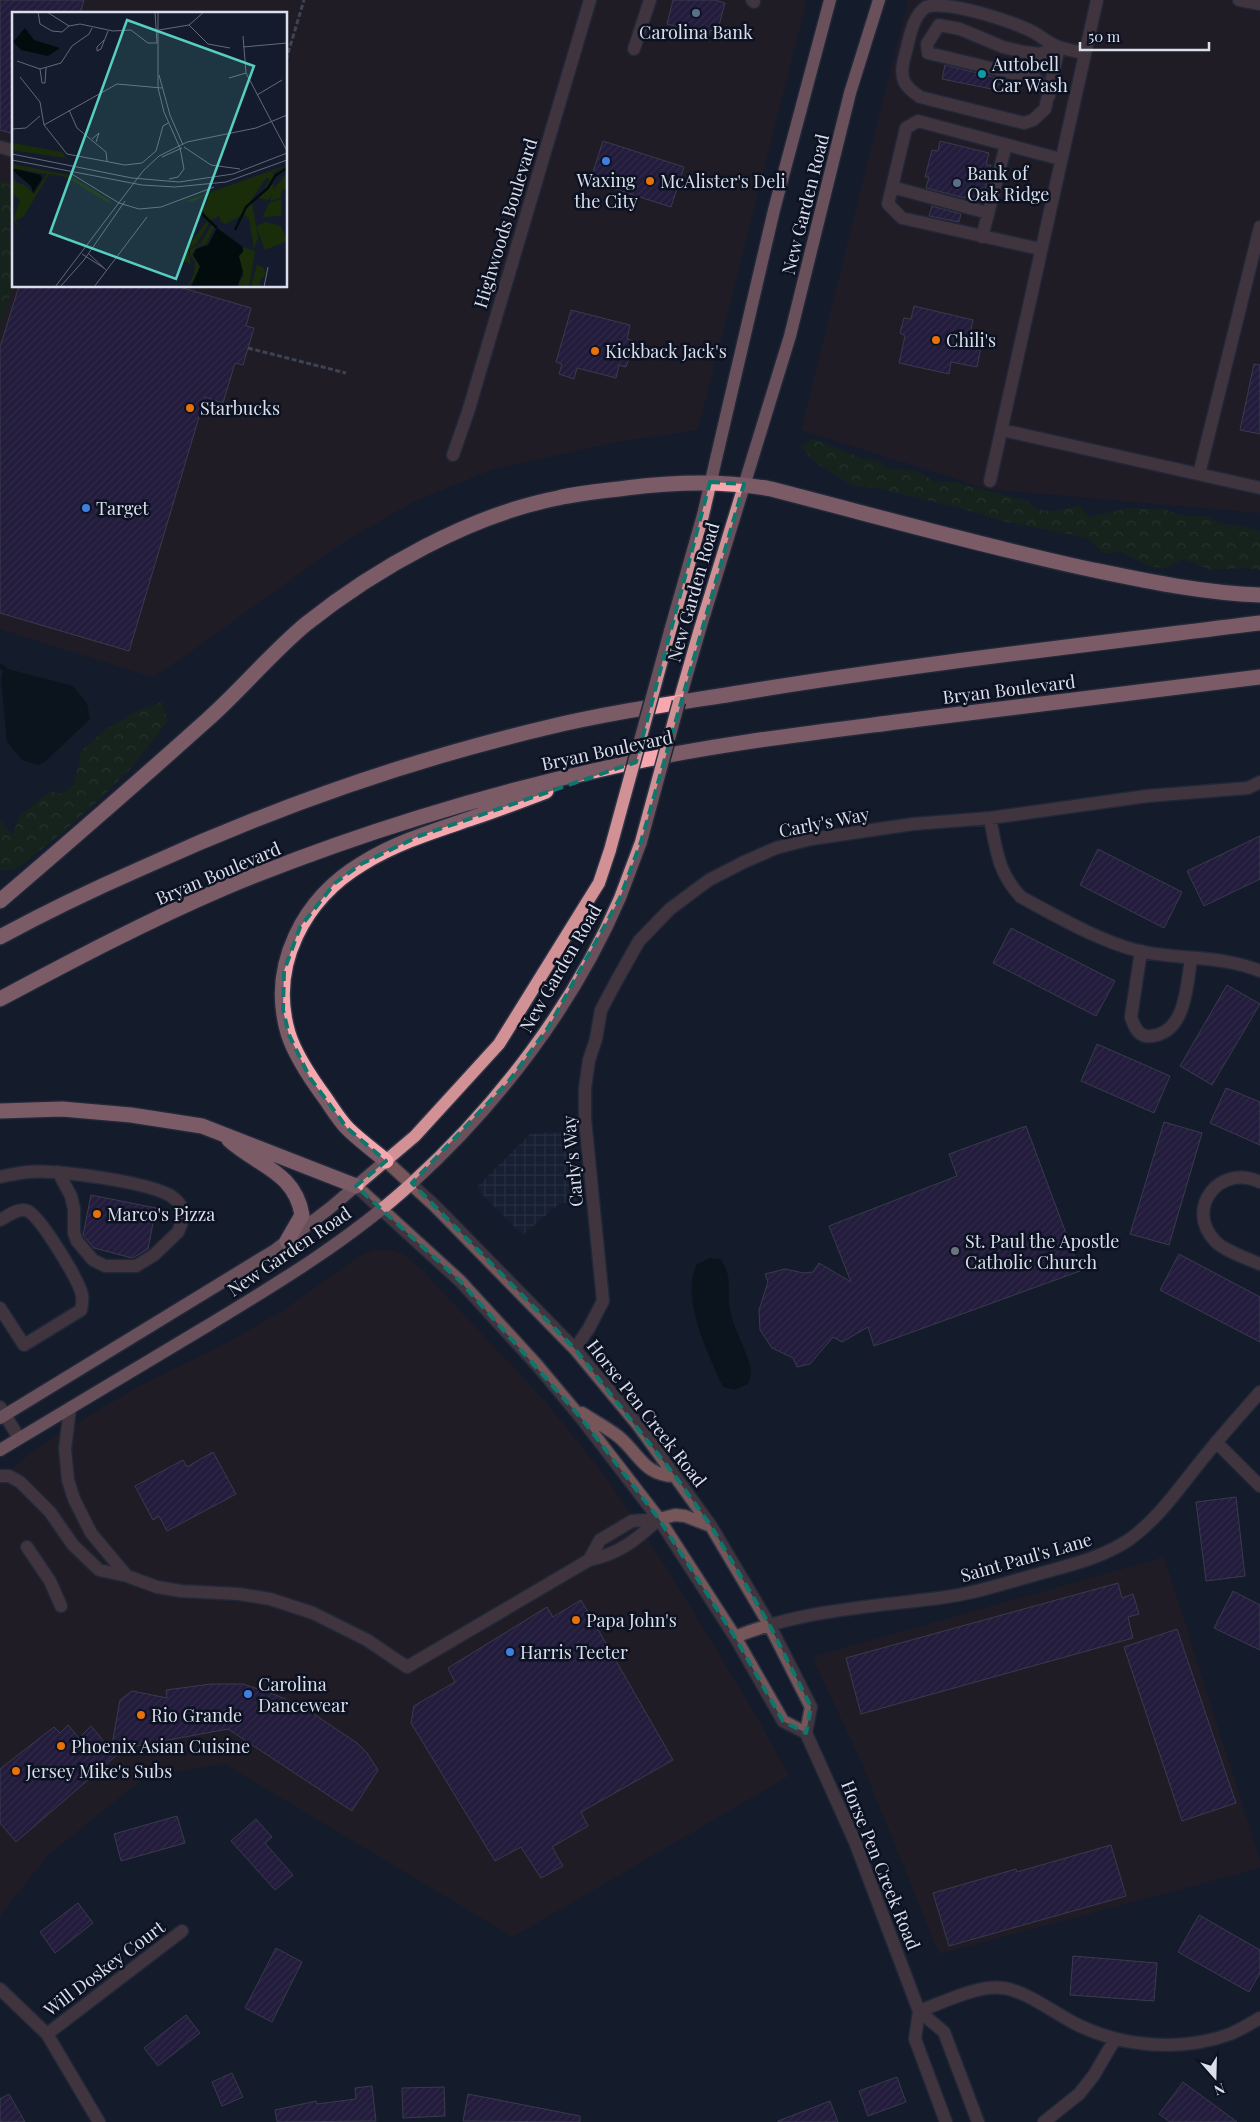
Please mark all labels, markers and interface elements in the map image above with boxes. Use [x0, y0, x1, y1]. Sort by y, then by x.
marker: Carolina Bank [690, 7, 702, 19]
inset map [12, 12, 288, 288]
place label: Carolina Bank [639, 20, 753, 44]
scale bar [1080, 20, 1209, 52]
text: 50 m [1088, 26, 1121, 46]
place label: Autobell Car Wash [991, 52, 1068, 97]
marker: Autobell Car Wash [976, 68, 988, 80]
street label: New Garden Road [776, 131, 834, 277]
street label: Highwoods Boulevard [468, 135, 542, 311]
marker: Waxing the City [600, 155, 612, 167]
place label: Bank of Oak Ridge [967, 161, 1049, 206]
place label: Waxing the City [574, 168, 638, 213]
place label: McAlister's Deli [660, 169, 786, 193]
marker: McAlister's Deli [644, 175, 656, 187]
marker: Bank of Oak Ridge [951, 177, 963, 189]
place label: Chili's [946, 328, 996, 352]
marker: Chili's [930, 334, 942, 346]
place label: Kickback Jack's [605, 339, 727, 363]
marker: Kickback Jack's [589, 345, 601, 357]
place label: Starbucks [200, 396, 280, 420]
marker: Starbucks [184, 402, 196, 414]
place label: Target [96, 496, 149, 520]
marker: Target [80, 502, 92, 514]
street label: New Garden Road [662, 519, 725, 665]
street label: Bryan Boulevard [941, 669, 1077, 709]
street label: Bryan Boulevard [539, 724, 675, 776]
street label: Carly's Way [777, 801, 871, 843]
street label: Bryan Boulevard [152, 836, 285, 910]
street label: New Garden Road [514, 899, 607, 1036]
street label: Carly's Way [556, 1114, 588, 1208]
street label: New Garden Road [223, 1200, 356, 1301]
place label: Marco's Pizza [107, 1202, 215, 1226]
marker: Marco's Pizza [91, 1208, 103, 1220]
place label: St. Paul the Apostle Catholic Church [965, 1229, 1119, 1274]
marker: St. Paul the Apostle Catholic Church [949, 1245, 961, 1257]
street label: Horse Pen Creek Road [582, 1334, 712, 1492]
street label: Saint Paul's Lane [958, 1527, 1094, 1587]
place label: Papa John's [586, 1608, 677, 1632]
marker: Papa John's [570, 1614, 582, 1626]
place label: Harris Teeter [520, 1640, 628, 1664]
marker: Harris Teeter [504, 1646, 516, 1658]
place label: Carolina Dancewear [258, 1672, 348, 1717]
marker: Carolina Dancewear [242, 1688, 254, 1700]
place label: Rio Grande [151, 1703, 242, 1727]
marker: Rio Grande [135, 1709, 147, 1721]
place label: Phoenix Asian Cuisine [71, 1734, 250, 1758]
marker: Phoenix Asian Cuisine [55, 1740, 67, 1752]
place label: Jersey Mike's Subs [25, 1759, 172, 1783]
marker: Jersey Mike's Subs [10, 1765, 22, 1777]
street label: Horse Pen Creek Road [836, 1777, 926, 1954]
street label: Will Doskey Court [38, 1914, 170, 2022]
north arrow [1190, 2052, 1240, 2102]
text: N [1212, 2079, 1228, 2100]

